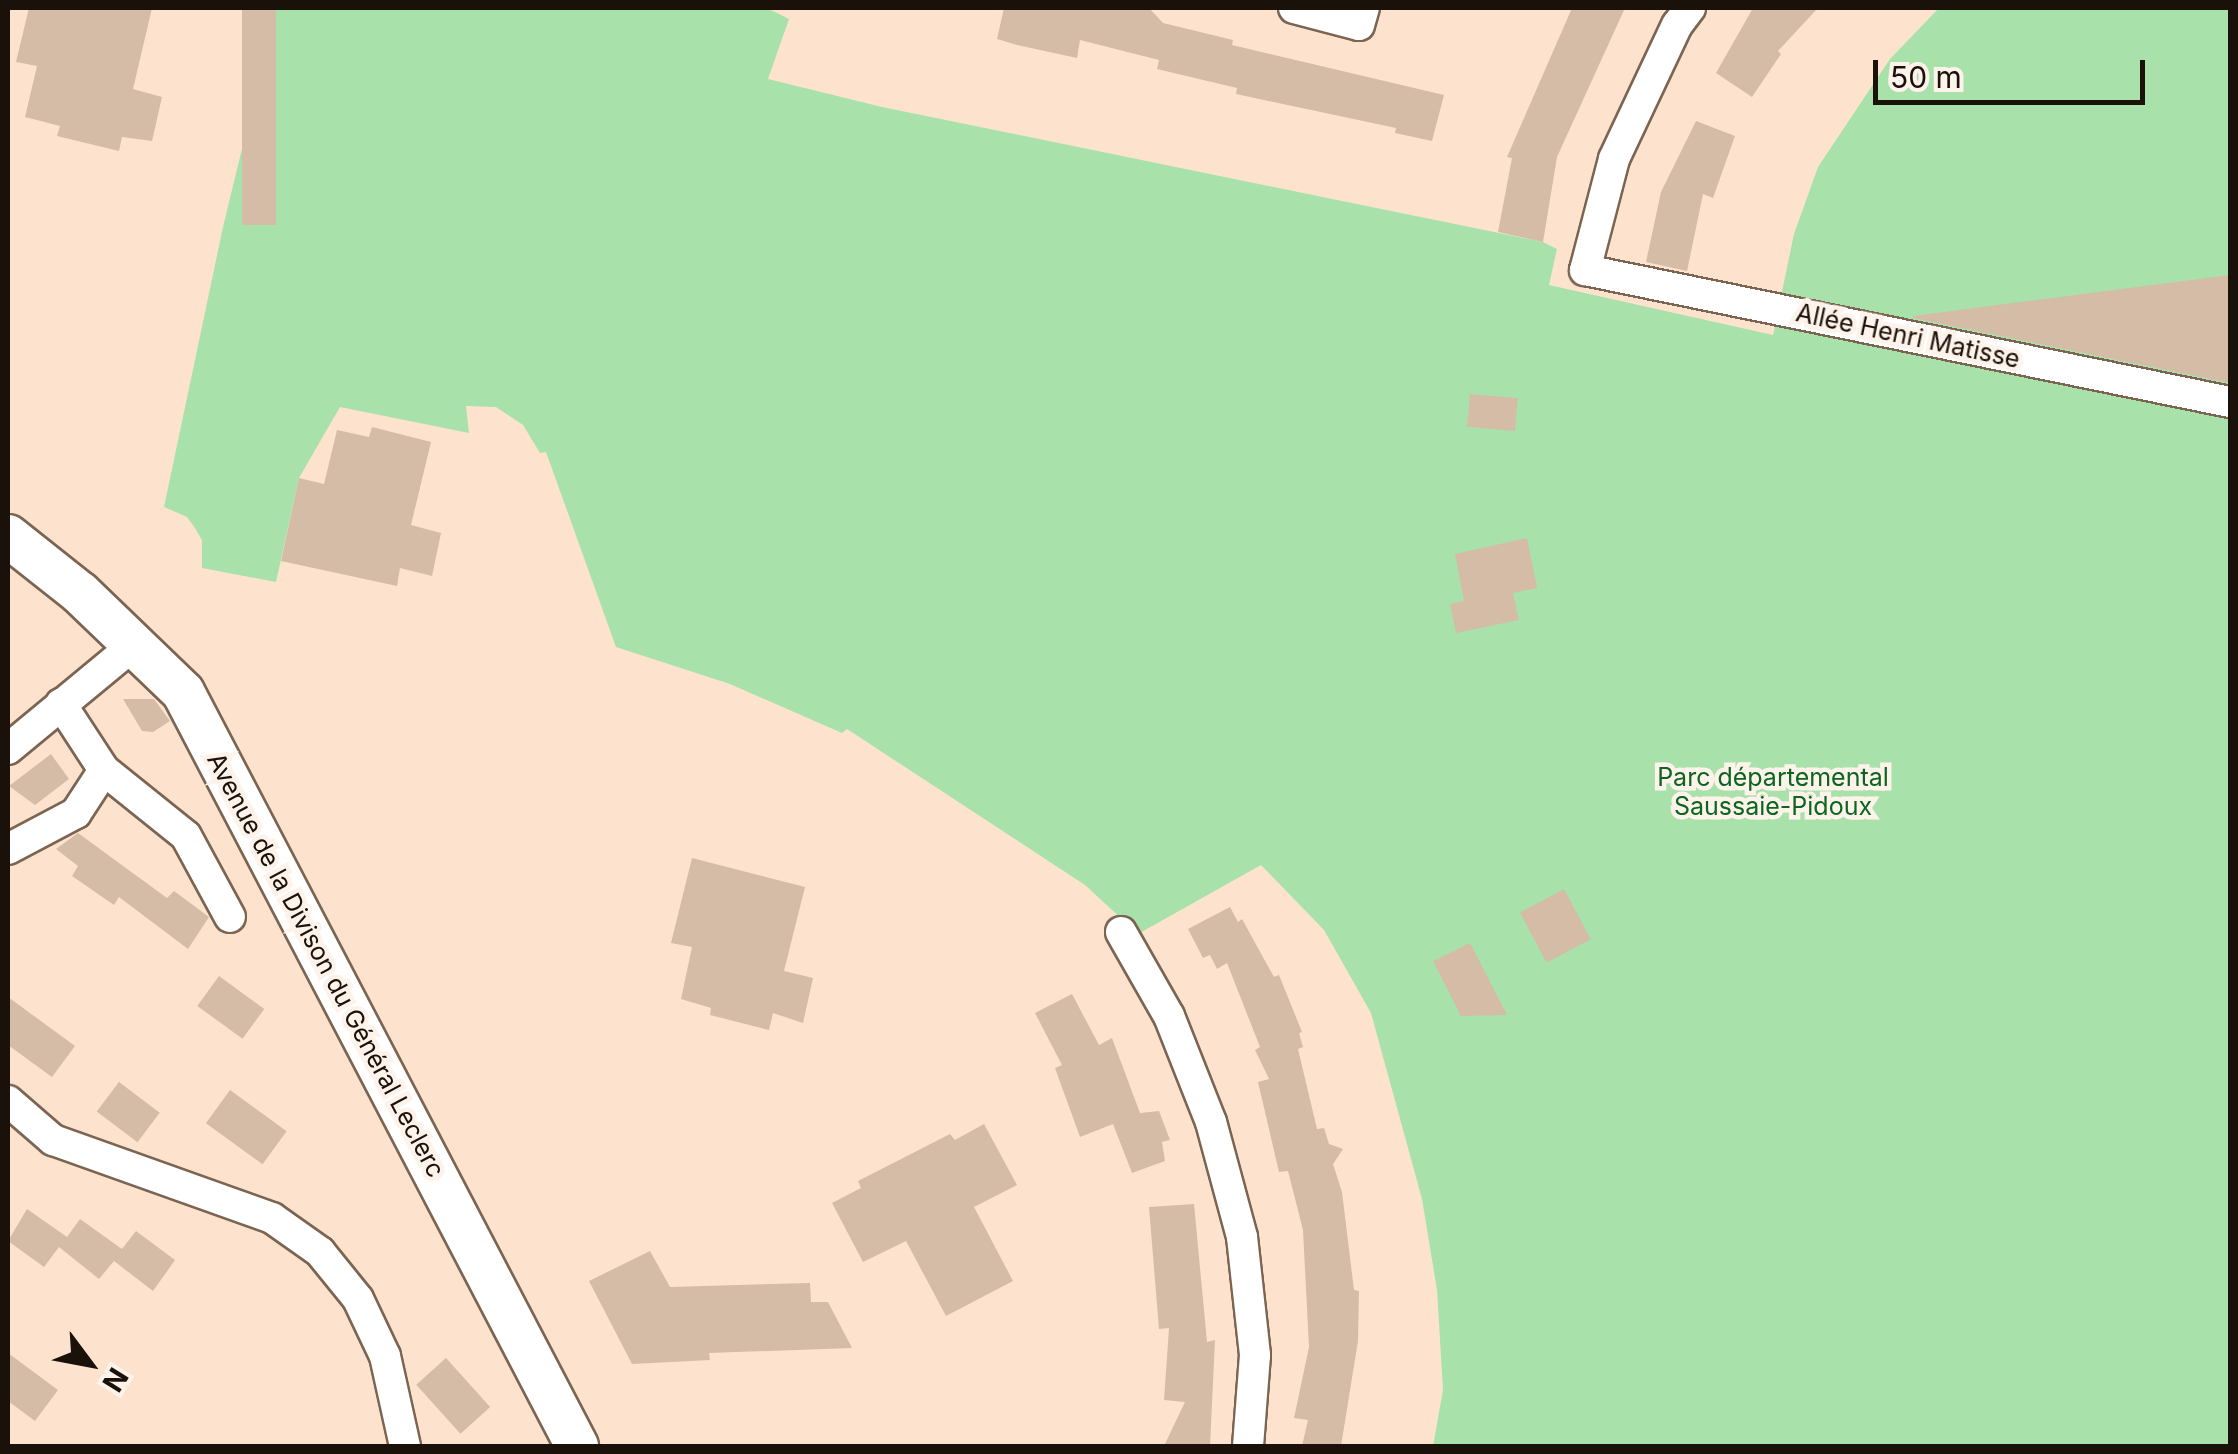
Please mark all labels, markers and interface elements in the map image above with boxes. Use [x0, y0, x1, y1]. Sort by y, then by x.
scale bar [1878, 40, 2150, 102]
text: 50 m [1890, 59, 1962, 95]
street label: Allée Henri Matisse [1793, 298, 2023, 374]
street label: Avenue de la Divison du Général Leclerc [201, 748, 451, 1182]
park label: Parc départemental Saussaie-Pidoux [1657, 763, 1889, 822]
north arrow [40, 1314, 140, 1414]
text: N [95, 1362, 136, 1398]

